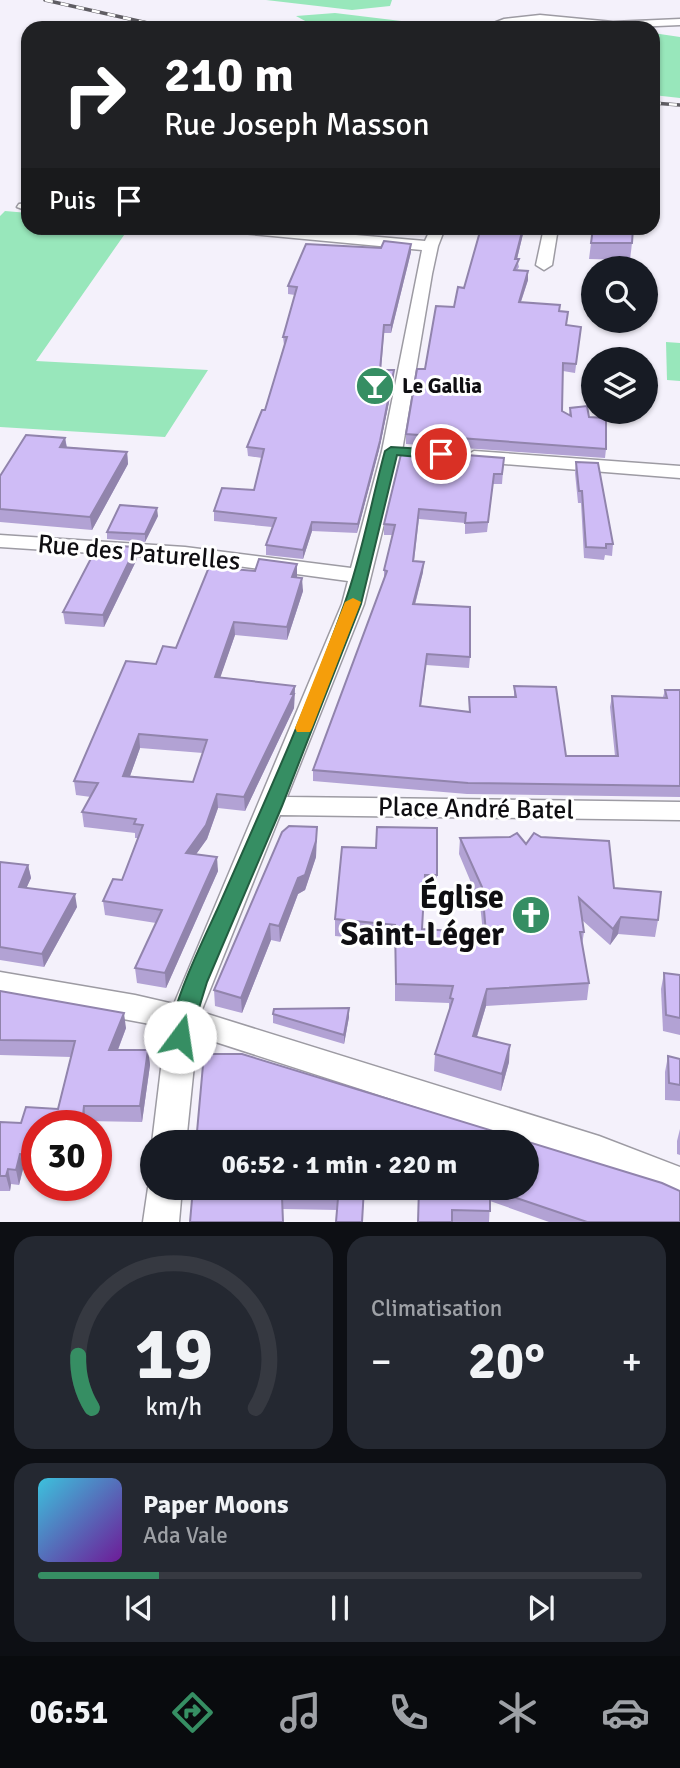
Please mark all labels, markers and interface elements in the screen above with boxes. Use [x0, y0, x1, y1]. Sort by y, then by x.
text: 210 m [164, 45, 294, 105]
icon: right [49, 49, 140, 140]
text: Rue Joseph Masson [164, 105, 430, 144]
icon: arrive [110, 182, 148, 220]
text: Puis [49, 185, 96, 217]
map controls [581, 256, 658, 424]
button: search [581, 256, 658, 333]
button: layers [581, 347, 658, 424]
bar icon: Le Gallia [354, 365, 396, 407]
place label: Le Gallia [402, 373, 482, 399]
pin [411, 424, 471, 484]
icon: arrive [422, 435, 460, 473]
street label: Rue des Paturelles [36, 528, 242, 578]
street label: Place André Batel [378, 791, 574, 827]
place label: Église Saint-Léger [340, 876, 504, 954]
church icon: Église Saint-Léger [510, 894, 552, 936]
position arrow [143, 1000, 217, 1074]
speed limit sign: 30 [21, 1110, 112, 1201]
text: 06:52 · 1 min · 220 m [222, 1149, 457, 1181]
text: Climatisation [371, 1294, 502, 1323]
text: 19 [134, 1311, 213, 1400]
text: 20° [468, 1329, 545, 1393]
text: − [371, 1338, 392, 1385]
text: + [621, 1338, 642, 1385]
text: km/h [145, 1391, 202, 1422]
text: Paper Moons [143, 1489, 289, 1521]
text: Ada Vale [143, 1521, 228, 1550]
icon: previous [120, 1589, 158, 1627]
icon: pause [321, 1589, 359, 1627]
icon: next [522, 1589, 560, 1627]
icon: directions [168, 1688, 217, 1737]
icon: music [276, 1688, 325, 1737]
icon: phone [384, 1688, 433, 1737]
icon: climate [493, 1688, 542, 1737]
icon: car [601, 1688, 650, 1737]
text: 06:51 [30, 1693, 108, 1732]

